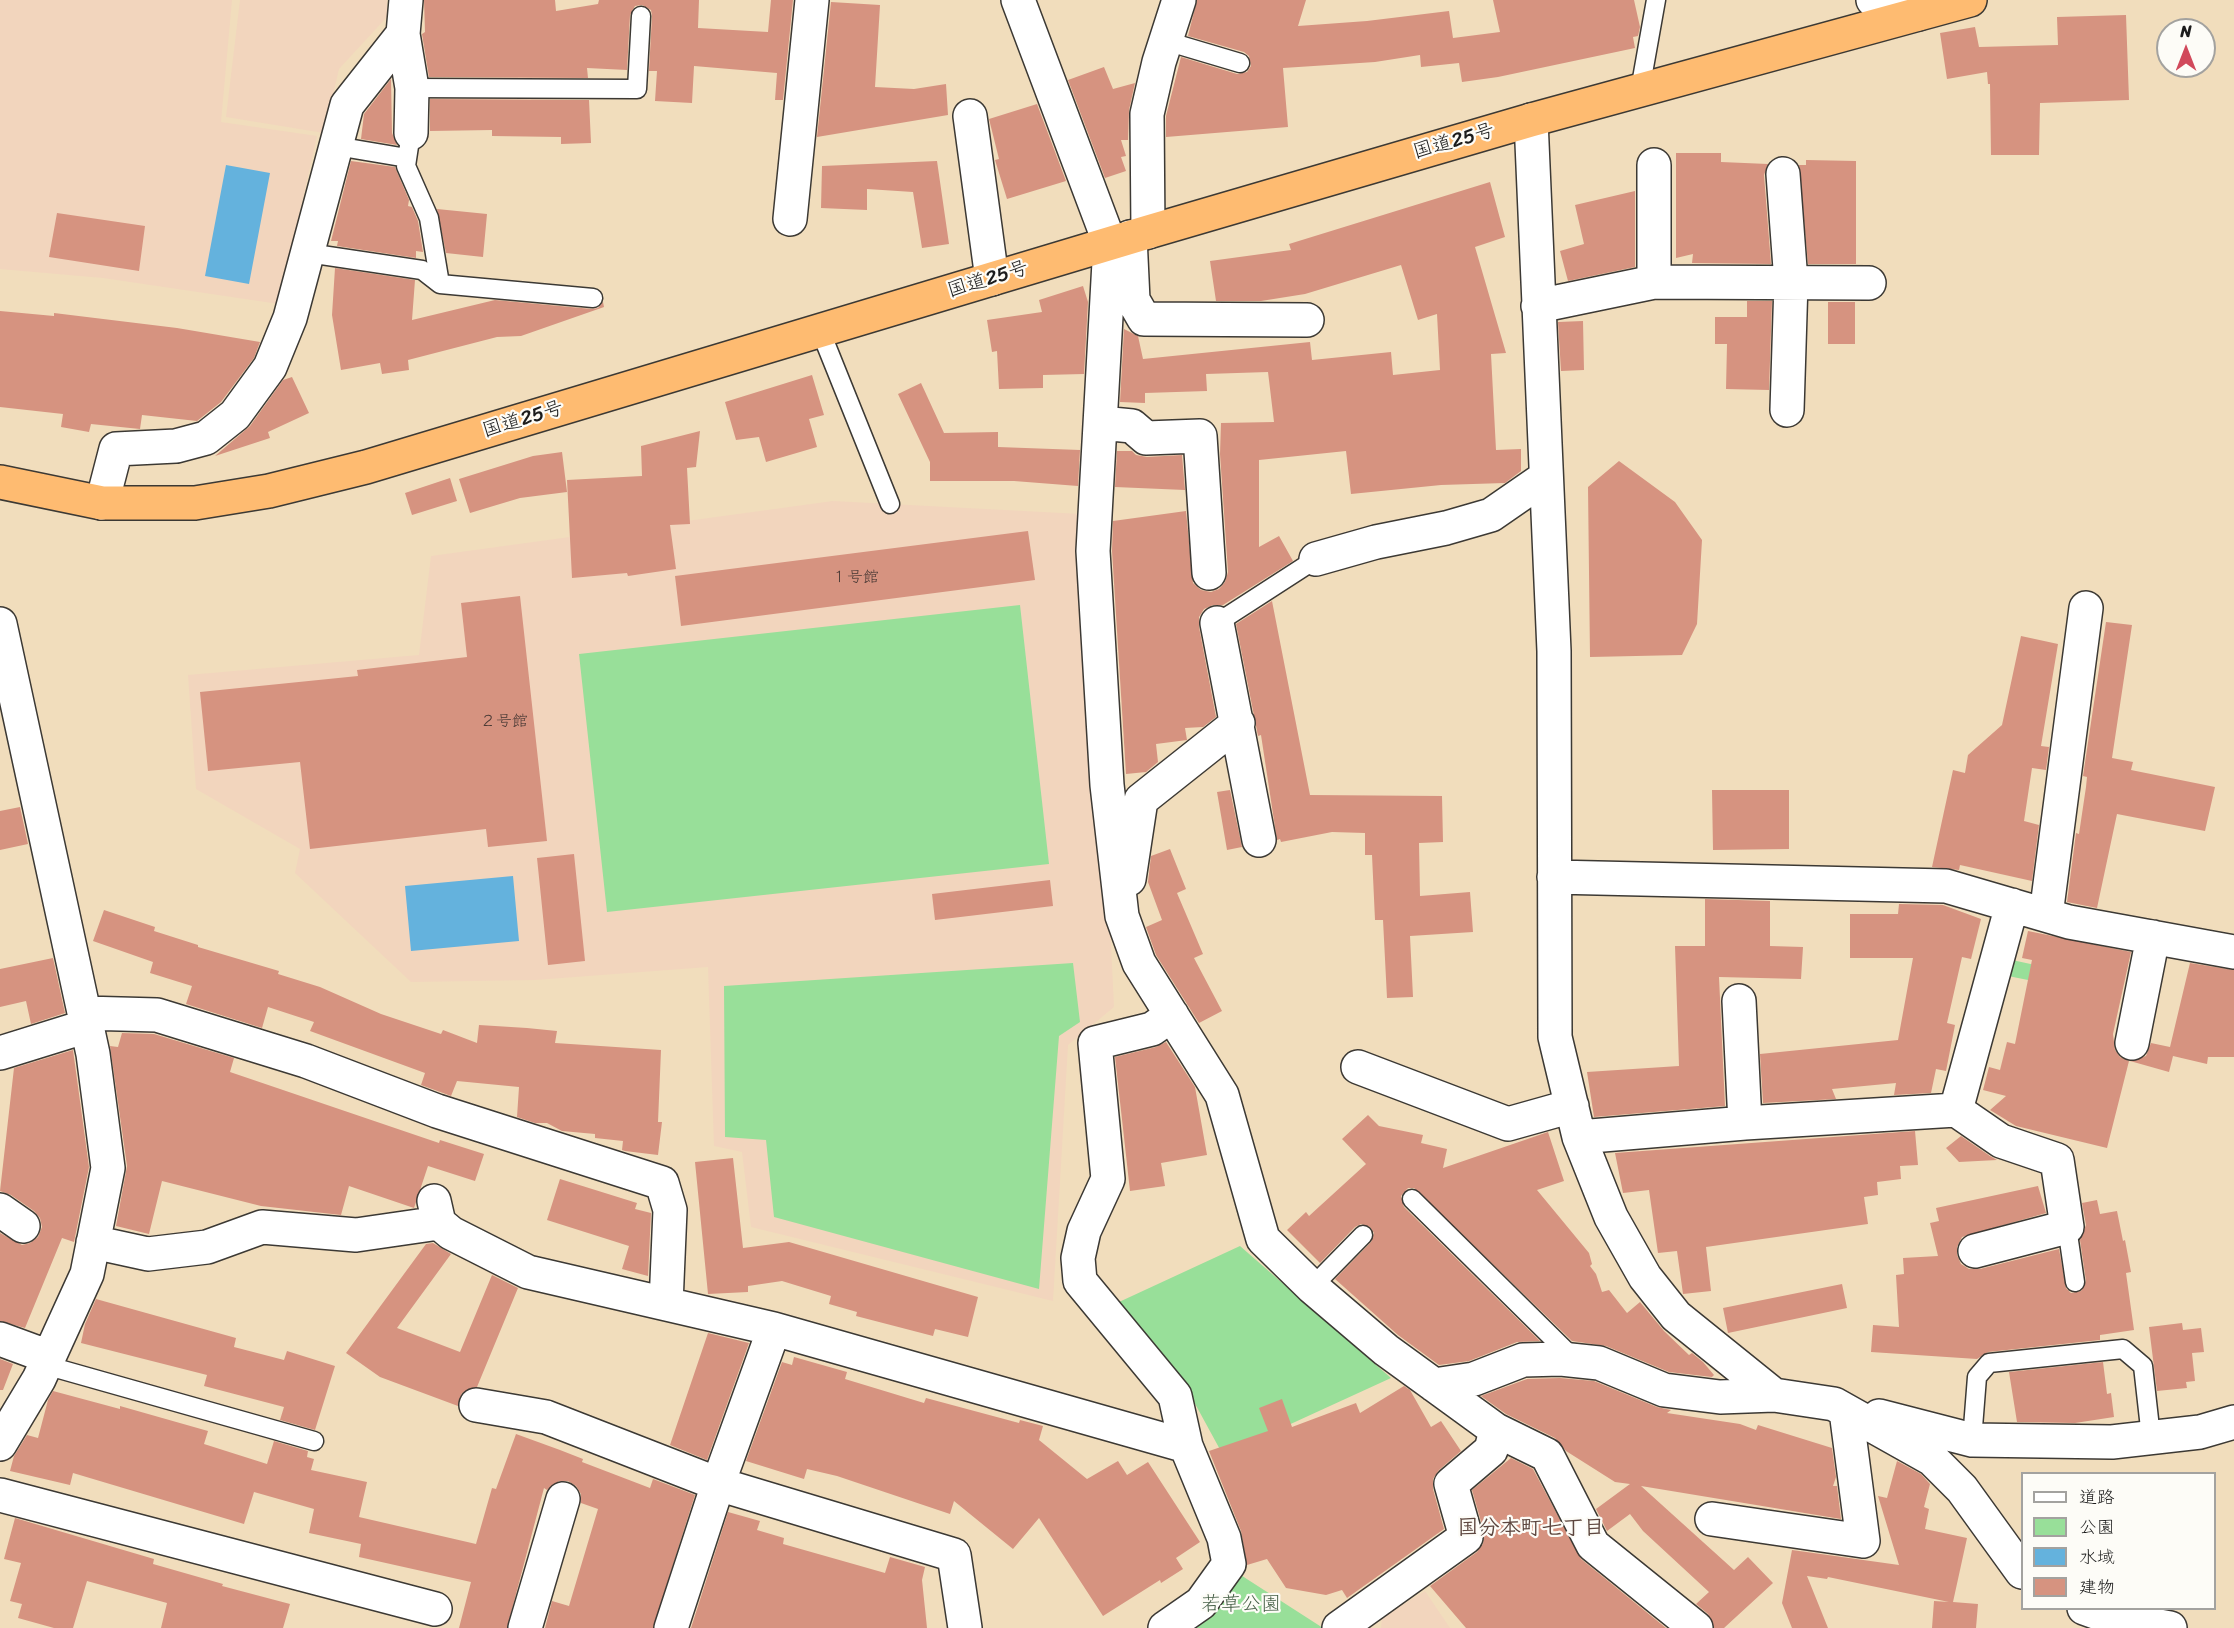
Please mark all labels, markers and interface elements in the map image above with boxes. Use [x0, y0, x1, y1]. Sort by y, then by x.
text: N [2180, 17, 2192, 46]
north arrow [2156, 18, 2216, 78]
street label: 国道25号 [1410, 119, 1498, 165]
street label: 国道25号 [944, 256, 1032, 304]
street label: 国道25号 [479, 396, 567, 444]
house number: １号館 [831, 568, 879, 588]
house number: ２号館 [480, 712, 528, 732]
legend [2021, 1472, 2216, 1610]
text: 道路 [2079, 1481, 2115, 1513]
text: 公園 [2079, 1511, 2115, 1543]
district label: 国分本町七丁目 [1458, 1516, 1604, 1542]
text: 水域 [2079, 1541, 2115, 1573]
text: 建物 [2079, 1571, 2115, 1603]
park label: 若草公園 [1201, 1593, 1281, 1617]

